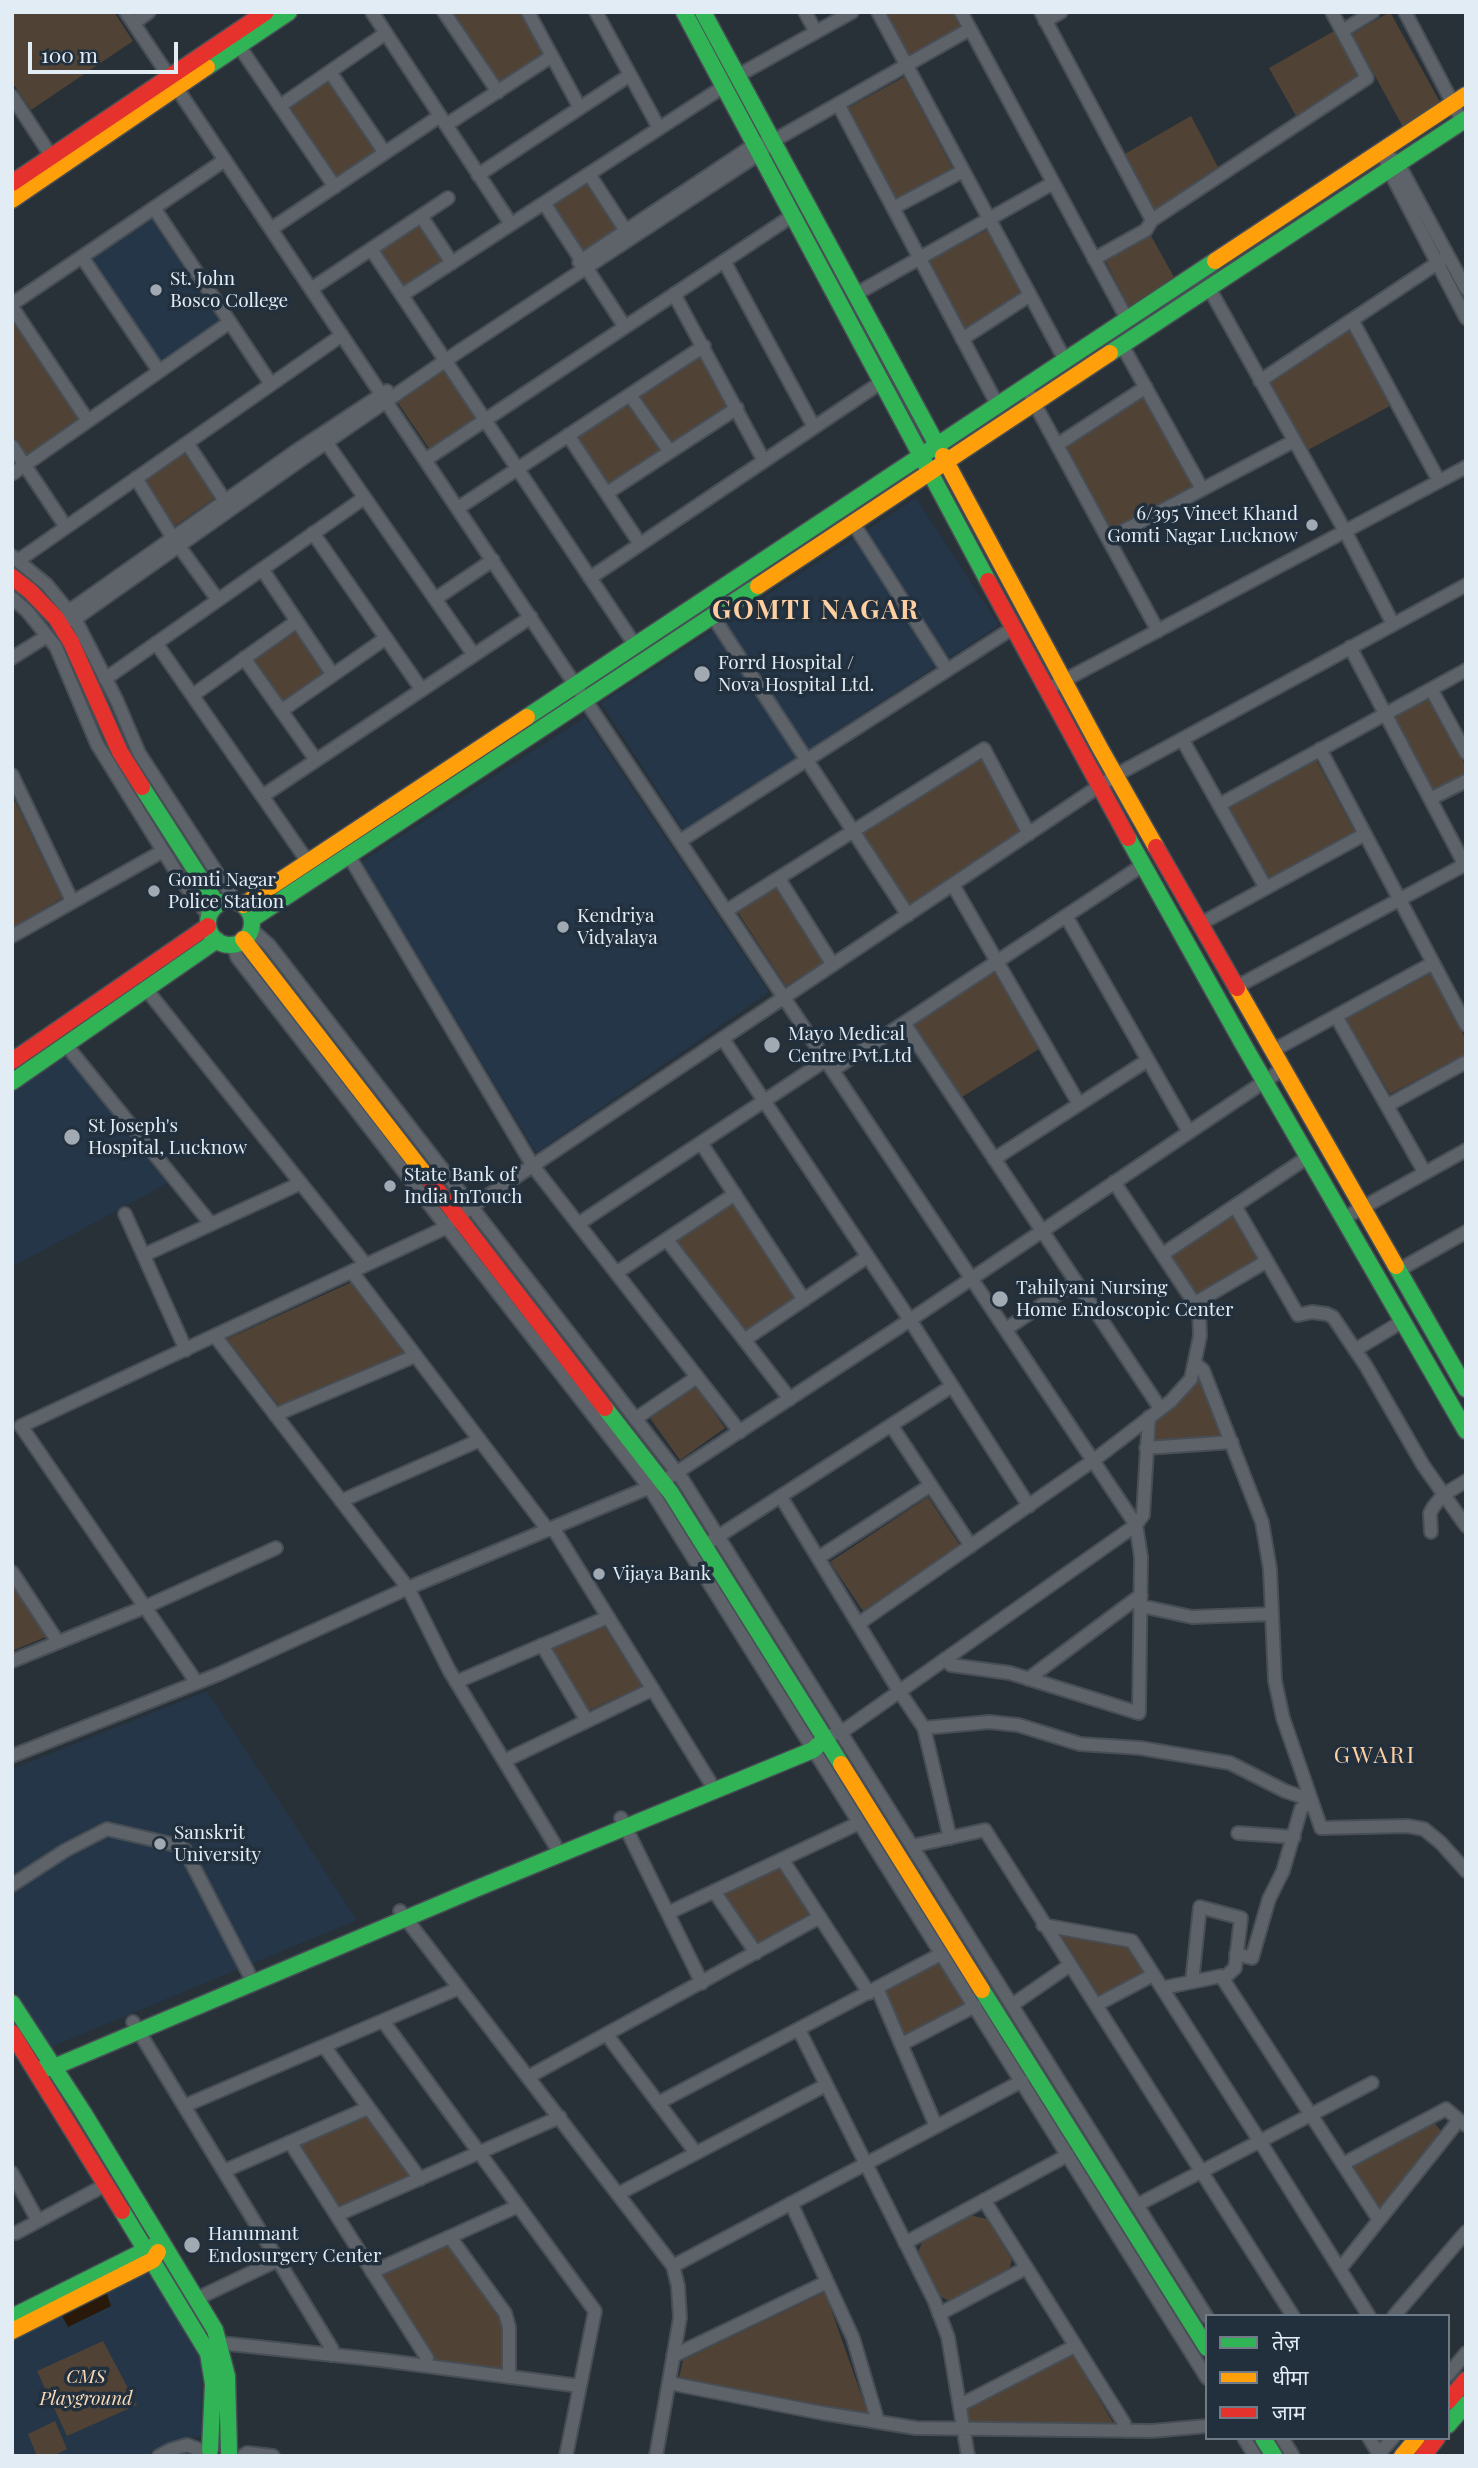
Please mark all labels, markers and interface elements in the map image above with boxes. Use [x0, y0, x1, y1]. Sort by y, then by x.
scale bar [32, 28, 182, 72]
text: 100 m [41, 40, 98, 68]
place label: St. John Bosco College [170, 268, 288, 312]
marker: St. John Bosco College [148, 282, 164, 298]
place label: 6/395 Vineet Khand Gomti Nagar Lucknow [1107, 503, 1298, 547]
marker: 6/395 Vineet Khand Gomti Nagar Lucknow [1304, 517, 1320, 533]
district label: GOMTI NAGAR [713, 595, 919, 627]
place label: Forrd Hospital / Nova Hospital Ltd. [718, 652, 874, 696]
marker: Forrd Hospital / Nova Hospital Ltd. [692, 664, 712, 684]
place label: Gomti Nagar Police Station [168, 869, 284, 913]
marker: Gomti Nagar Police Station [146, 883, 162, 899]
place label: Kendriya Vidyalaya [577, 905, 658, 949]
marker: Kendriya Vidyalaya [555, 919, 571, 935]
place label: Mayo Medical Centre Pvt.Ltd [788, 1023, 912, 1067]
marker: Mayo Medical Centre Pvt.Ltd [762, 1035, 782, 1055]
place label: St Joseph's Hospital, Lucknow [88, 1115, 247, 1159]
marker: St Joseph's Hospital, Lucknow [62, 1127, 82, 1147]
place label: State Bank of India InTouch [404, 1164, 522, 1208]
marker: State Bank of India InTouch [382, 1178, 398, 1194]
place label: Tahilyani Nursing Home Endoscopic Center [1016, 1277, 1234, 1321]
marker: Tahilyani Nursing Home Endoscopic Center [990, 1289, 1010, 1309]
place label: Vijaya Bank [613, 1563, 711, 1585]
marker: Vijaya Bank [591, 1566, 607, 1582]
district label: GWARI [1334, 1742, 1416, 1770]
place label: Sanskrit University [174, 1822, 261, 1866]
marker: Sanskrit University [152, 1836, 168, 1852]
place label: Hanumant Endosurgery Center [208, 2223, 381, 2267]
marker: Hanumant Endosurgery Center [182, 2235, 202, 2255]
legend [1205, 2314, 1450, 2440]
text: तेज़ [1272, 2327, 1300, 2355]
text: धीमा [1272, 2362, 1308, 2390]
park label: CMS Playground [39, 2366, 133, 2410]
text: जाम [1272, 2397, 1306, 2425]

